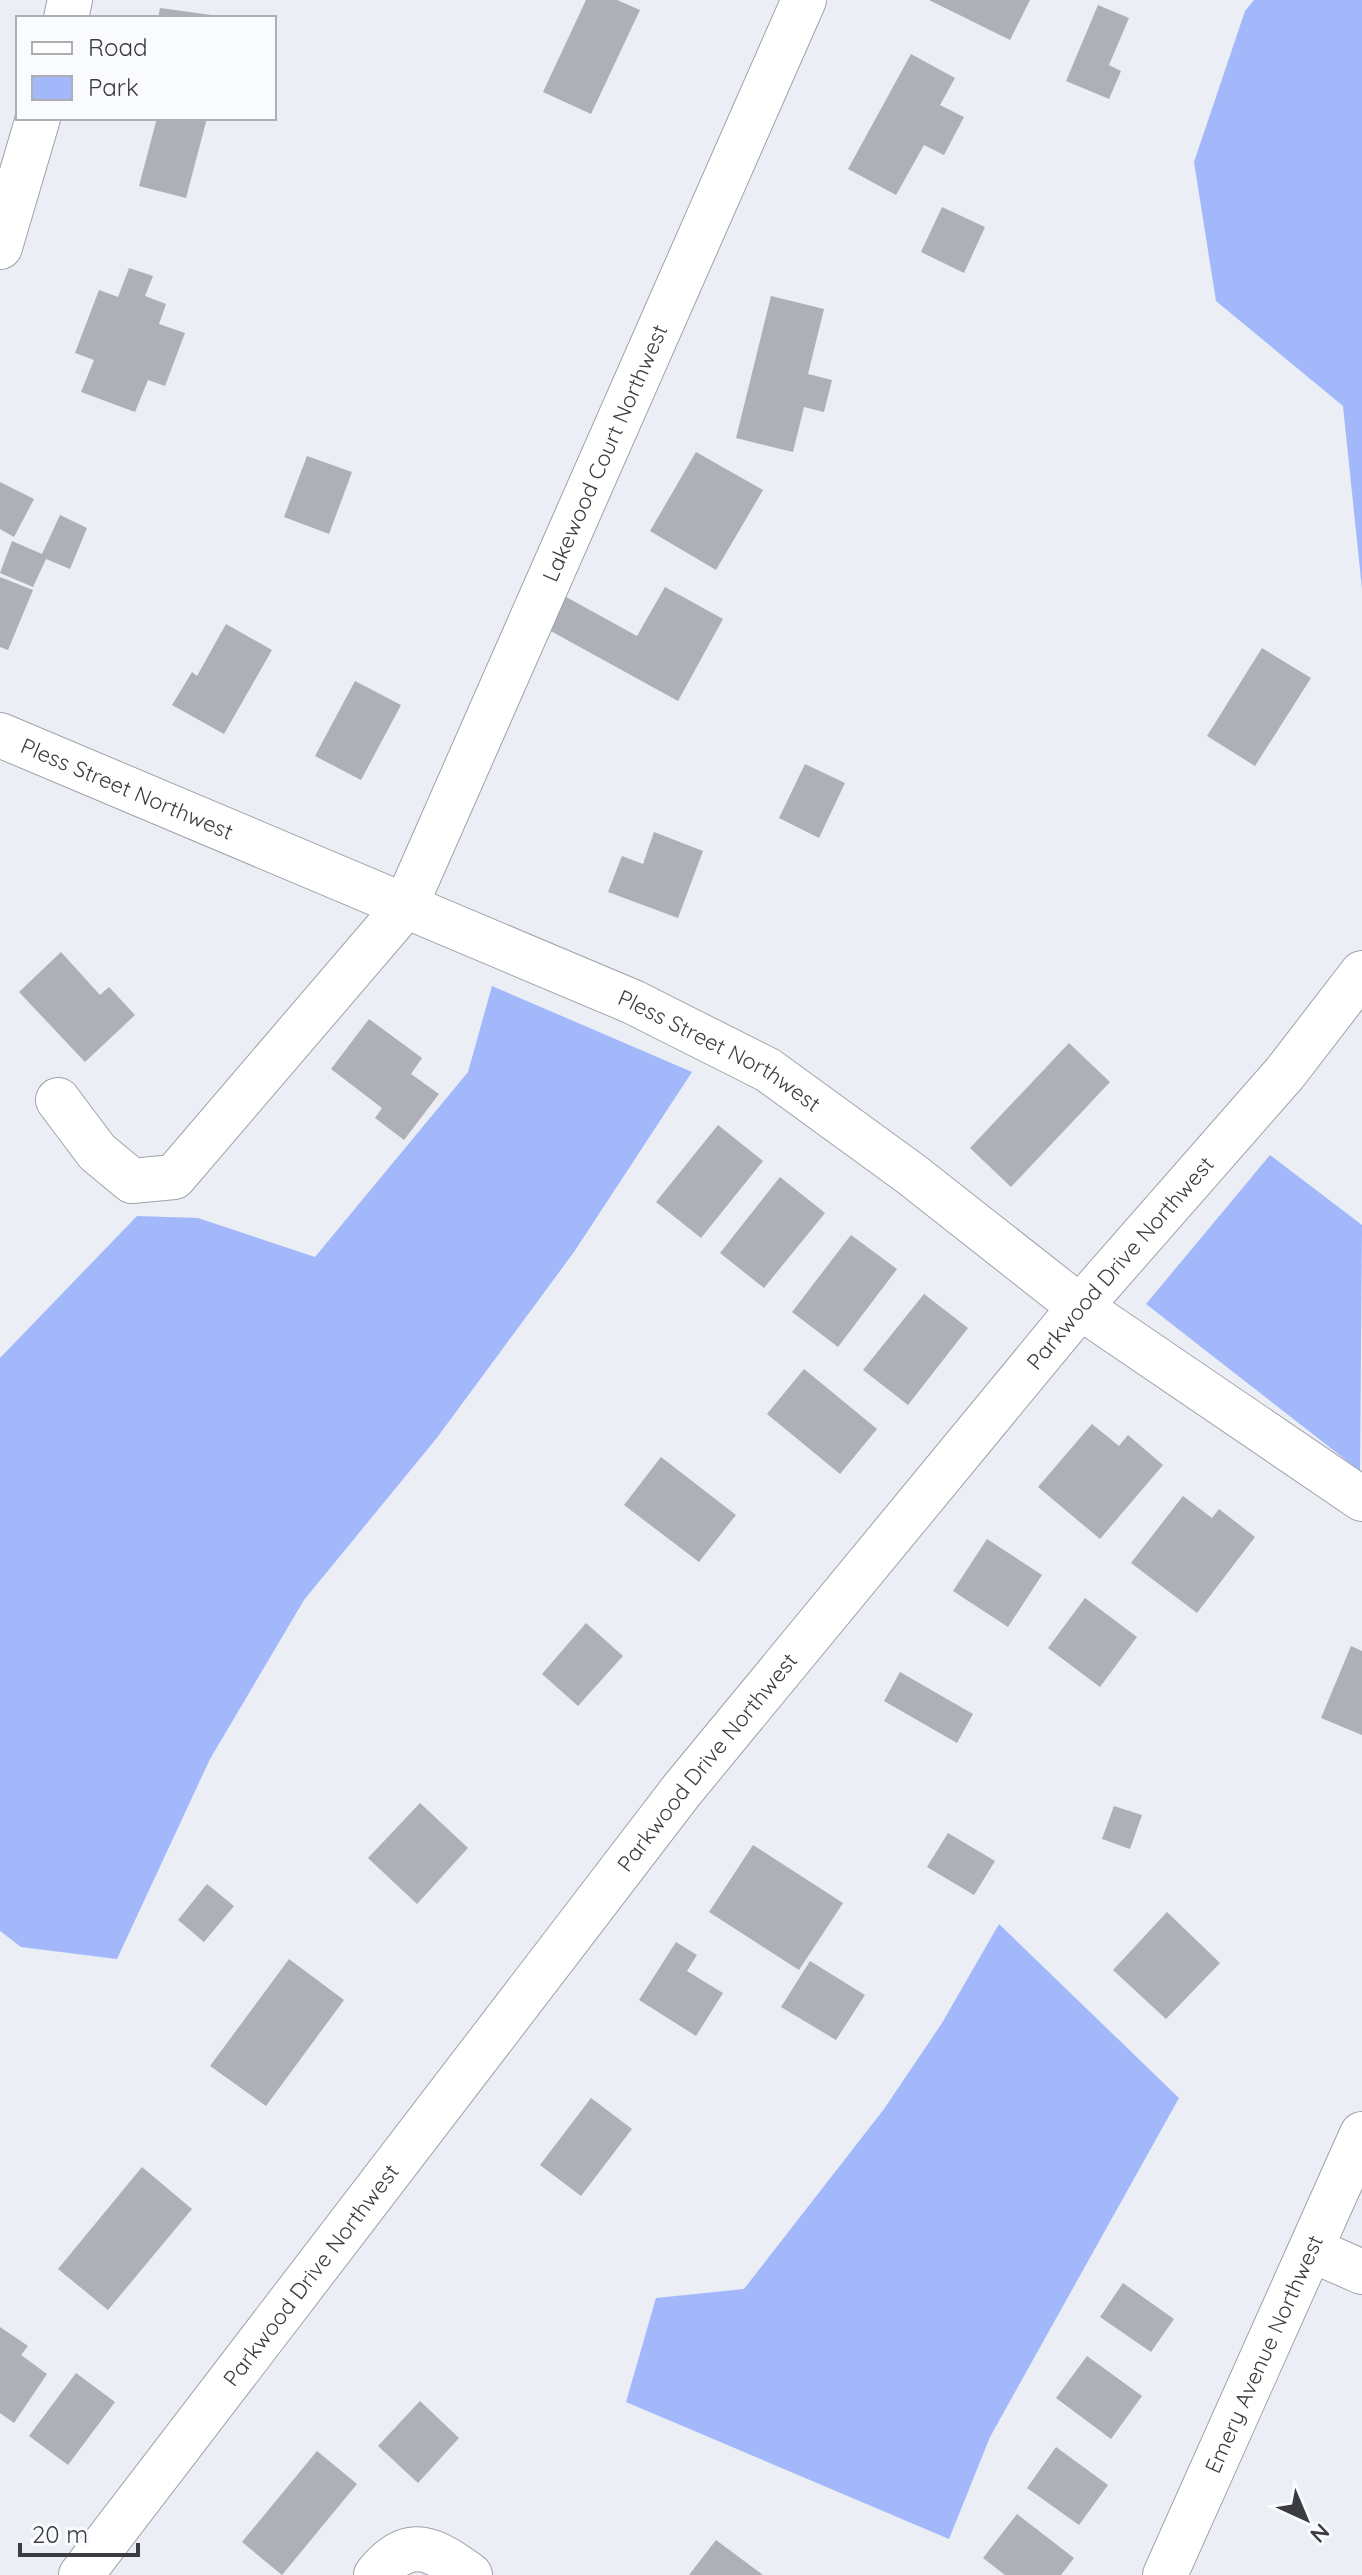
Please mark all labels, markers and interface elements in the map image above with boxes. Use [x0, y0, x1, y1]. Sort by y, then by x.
legend [16, 16, 276, 120]
text: Road [88, 32, 148, 62]
text: Park [88, 72, 139, 102]
street label: Lakewood Court Northwest [536, 320, 674, 586]
street label: Pless Street Northwest [17, 731, 238, 846]
street label: Pless Street Northwest [614, 983, 826, 1118]
street label: Parkwood Drive Northwest [1020, 1150, 1220, 1375]
street label: Parkwood Drive Northwest [611, 1647, 803, 1877]
street label: Parkwood Drive Northwest [217, 2158, 405, 2392]
street label: Emery Avenue Northwest [1198, 2231, 1329, 2477]
north arrow [1266, 2479, 1346, 2559]
scale bar [20, 2507, 138, 2557]
text: N [1304, 2518, 1335, 2549]
text: 20 m [32, 2519, 88, 2549]

